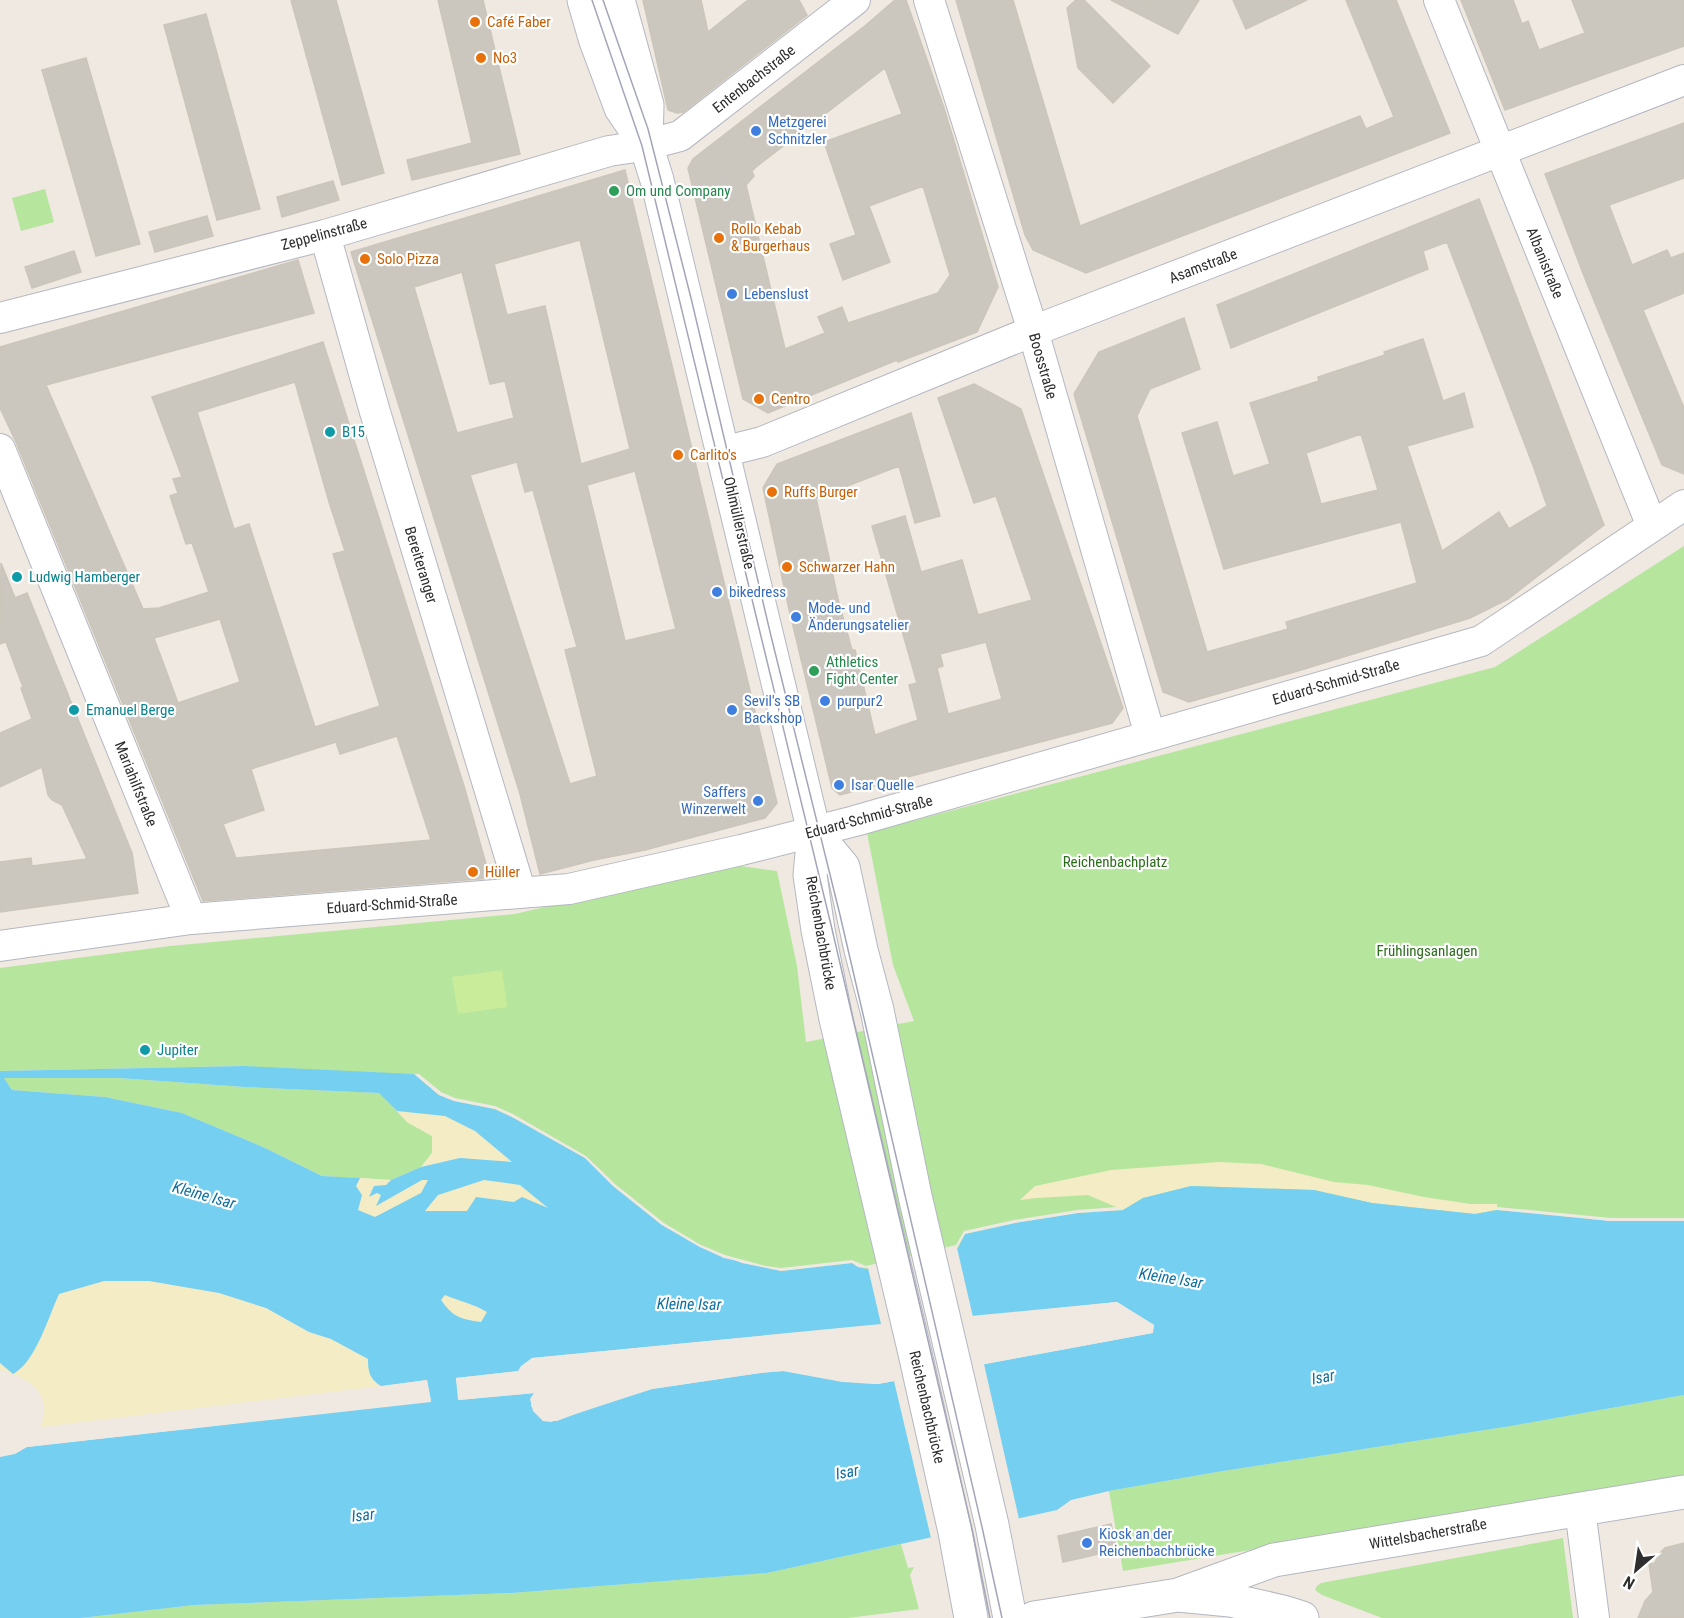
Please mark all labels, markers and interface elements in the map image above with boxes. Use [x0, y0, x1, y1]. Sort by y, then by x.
place label: Café Faber [487, 13, 551, 31]
marker: Café Faber [468, 15, 482, 29]
street label: Entenbachstraße [709, 41, 799, 117]
place label: No3 [493, 49, 517, 67]
marker: No3 [474, 51, 488, 65]
place label: Metzgerei Schnitzler [768, 113, 827, 148]
marker: Metzgerei Schnitzler [749, 124, 763, 138]
place label: Om und Company [626, 182, 731, 200]
marker: Om und Company [607, 184, 621, 198]
street label: Zeppelinstraße [279, 214, 369, 254]
place label: Rollo Kebab & Burgerhaus [731, 220, 810, 255]
street label: Albanistraße [1523, 225, 1567, 301]
marker: Rollo Kebab & Burgerhaus [712, 231, 726, 245]
street label: Asamstraße [1166, 245, 1240, 287]
place label: Solo Pizza [377, 250, 439, 268]
marker: Solo Pizza [358, 252, 372, 266]
place label: Lebenslust [744, 285, 809, 303]
marker: Lebenslust [725, 287, 739, 301]
street label: Boosstraße [1025, 331, 1061, 401]
place label: Centro [771, 390, 810, 408]
marker: Centro [752, 392, 766, 406]
place label: B15 [342, 423, 365, 441]
marker: B15 [323, 425, 337, 439]
place label: Carlito's [690, 446, 737, 464]
marker: Carlito's [671, 448, 685, 462]
street label: Ohlmüllerstraße [720, 475, 758, 571]
place label: Ruffs Burger [784, 483, 858, 501]
marker: Ruffs Burger [765, 485, 779, 499]
street label: Bereiteranger [401, 524, 441, 606]
place label: Schwarzer Hahn [799, 558, 895, 576]
marker: Schwarzer Hahn [780, 560, 794, 574]
place label: Ludwig Hamberger [29, 568, 141, 586]
marker: Ludwig Hamberger [10, 570, 24, 584]
place label: bikedress [729, 583, 786, 601]
marker: bikedress [710, 585, 724, 599]
place label: Mode- und Änderungsatelier [808, 599, 909, 634]
marker: Mode- und Änderungsatelier [789, 610, 803, 624]
place label: Athletics Fight Center [826, 653, 898, 688]
street label: Eduard-Schmid-Straße [1270, 655, 1402, 709]
marker: Athletics Fight Center [807, 664, 821, 678]
place label: Sevil's SB Backshop [744, 692, 802, 727]
place label: purpur2 [837, 692, 883, 710]
marker: purpur2 [818, 694, 832, 708]
place label: Emanuel Berge [86, 701, 174, 719]
marker: Emanuel Berge [67, 703, 81, 717]
marker: Sevil's SB Backshop [725, 703, 739, 717]
street label: Mariahilfstraße [111, 739, 161, 829]
place label: Isar Quelle [851, 776, 914, 794]
marker: Isar Quelle [832, 778, 846, 792]
place label: Saffers Winzerwelt [681, 783, 746, 818]
street label: Eduard-Schmid-Straße [803, 791, 935, 843]
marker: Saffers Winzerwelt [751, 794, 765, 808]
park label: Reichenbachplatz [1063, 853, 1167, 871]
place label: Hüller [485, 863, 520, 881]
marker: Hüller [466, 865, 480, 879]
street label: Reichenbachbrücke [802, 875, 840, 991]
street label: Eduard-Schmid-Straße [326, 890, 458, 918]
park label: Frühlingsanlagen [1376, 942, 1478, 960]
place label: Jupiter [157, 1041, 199, 1059]
marker: Jupiter [138, 1043, 152, 1057]
water label: Kleine Isar [170, 1177, 239, 1213]
water label: Kleine Isar [1138, 1264, 1206, 1293]
water label: Kleine Isar [657, 1294, 723, 1314]
street label: Reichenbachbrücke [905, 1349, 949, 1465]
water label: Isar [1310, 1365, 1337, 1389]
water label: Isar [834, 1460, 861, 1484]
water label: Isar [350, 1504, 377, 1526]
street label: Wittelsbacherstraße [1368, 1515, 1488, 1553]
place label: Kiosk an der Reichenbachbrücke [1099, 1525, 1214, 1560]
marker: Kiosk an der Reichenbachbrücke [1080, 1536, 1094, 1550]
north arrow [1606, 1540, 1666, 1600]
text: N [1620, 1572, 1638, 1593]

